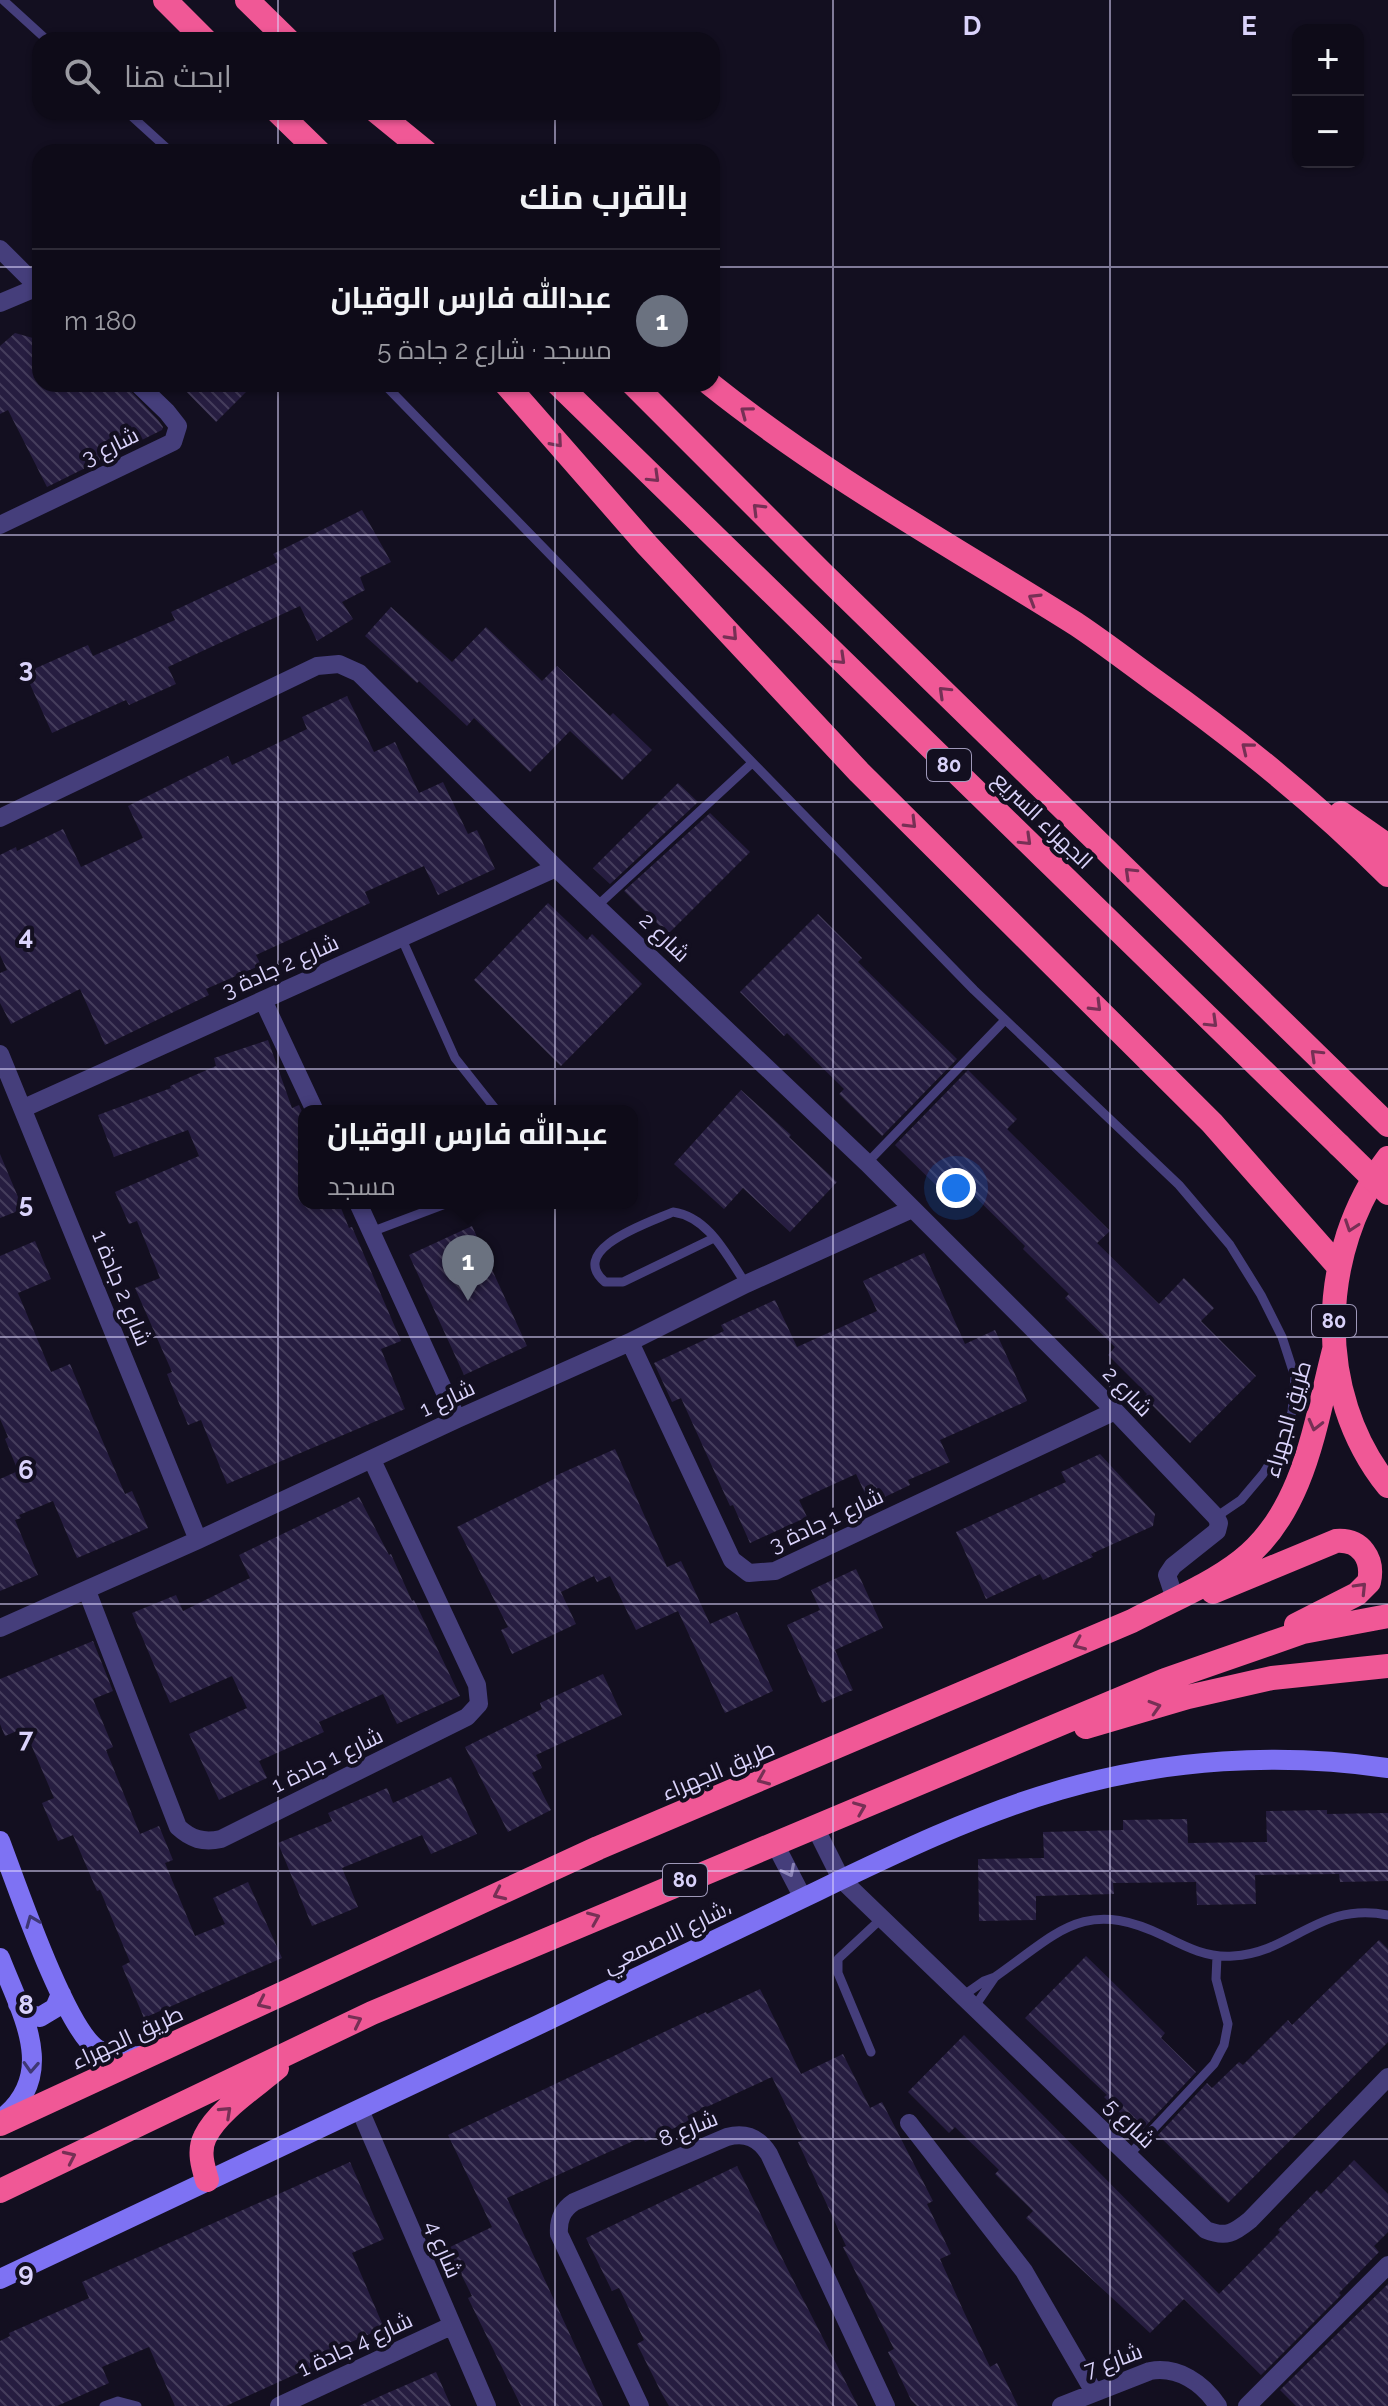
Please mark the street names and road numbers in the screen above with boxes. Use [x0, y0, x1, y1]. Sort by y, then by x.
street label: شارع 3 [77, 421, 144, 473]
road number: 80 [927, 749, 971, 781]
street label: الجهراء السريع [986, 766, 1098, 875]
street label: شارع 2 [633, 907, 696, 969]
street label: شارع 2 جادة 3 [218, 929, 343, 1005]
street label: شارع 2 جادة 1 [85, 1226, 157, 1350]
road number: 80 [1312, 1305, 1356, 1337]
street label: طريق الجهراء [1258, 1358, 1317, 1481]
street label: شارع 2 [1096, 1360, 1158, 1423]
street label: شارع 1 [415, 1374, 479, 1424]
street label: شارع 1 جادة 3 [765, 1482, 888, 1560]
street label: شارع 1 جادة 1 [267, 1722, 388, 1800]
street label: طريق الجهراء [658, 1735, 779, 1806]
road number: 80 [663, 1864, 707, 1896]
street label: شارع الاصمعي، [599, 1894, 737, 1982]
street label: طريق الجهراء [67, 2000, 187, 2075]
street label: شارع 5 [1098, 2093, 1161, 2155]
street label: شارع 8 [655, 2104, 722, 2153]
street label: شارع 4 [418, 2216, 468, 2283]
street label: شارع 4 جادة 1 [294, 2306, 417, 2384]
street label: شارع 7 [1080, 2338, 1146, 2384]

